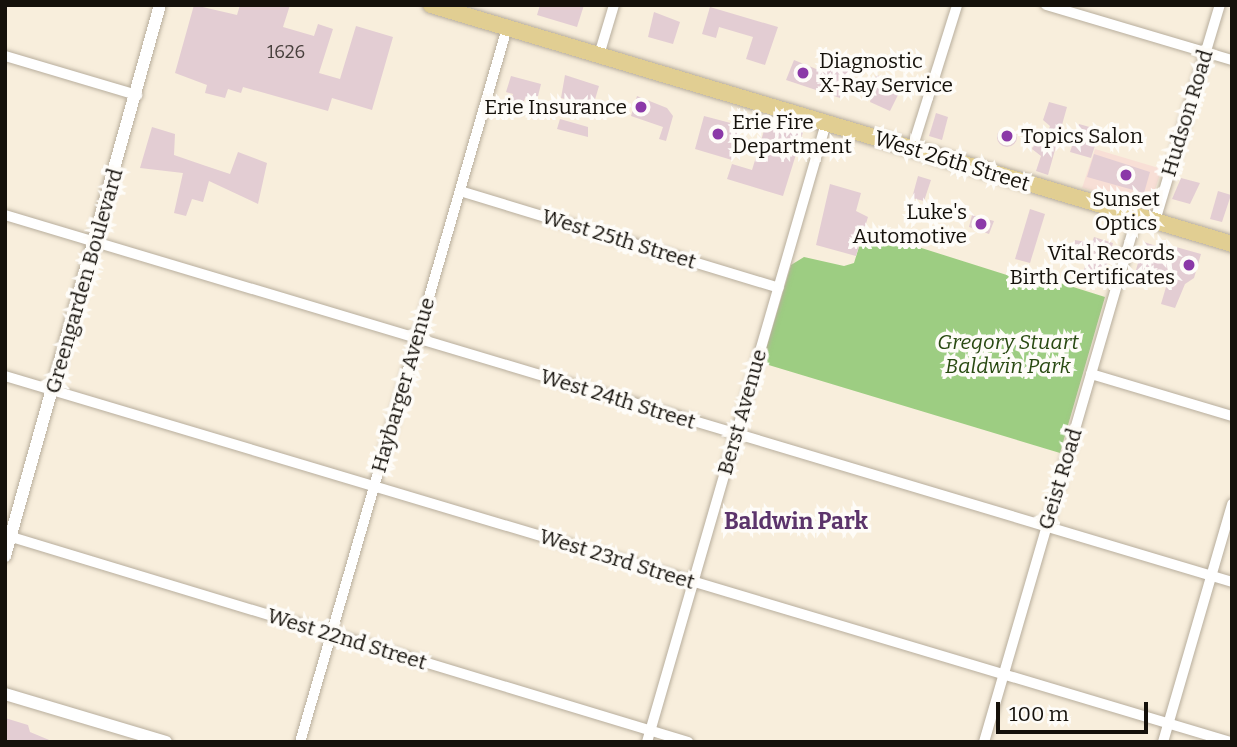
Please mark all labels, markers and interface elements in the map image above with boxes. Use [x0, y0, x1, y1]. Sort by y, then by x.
house number: 1626 [267, 41, 305, 63]
street label: Hudson Road [1156, 47, 1218, 179]
place label: Diagnostic X-Ray Service [819, 48, 953, 98]
marker: Diagnostic X-Ray Service [793, 63, 813, 83]
place label: Erie Insurance [484, 94, 627, 120]
marker: Erie Insurance [633, 99, 649, 115]
place label: Erie Fire Department [732, 109, 852, 159]
place label: Topics Salon [1021, 123, 1143, 149]
street label: West 26th Street [871, 125, 1033, 197]
marker: Erie Fire Department [710, 126, 726, 142]
marker: Topics Salon [999, 128, 1015, 144]
street label: Greengarden Boulevard [40, 166, 128, 396]
marker: Sunset Optics [1118, 167, 1134, 183]
place label: Sunset Optics [1092, 186, 1160, 236]
place label: Luke's Automotive [853, 199, 967, 249]
street label: West 25th Street [539, 204, 699, 274]
marker: Luke's Automotive [973, 216, 989, 232]
place label: Vital Records Birth Certificates [1010, 240, 1175, 290]
marker: Vital Records Birth Certificates [1181, 257, 1197, 273]
street label: Haybarger Avenue [366, 295, 440, 475]
park label: Gregory Stuart Baldwin Park [937, 329, 1079, 379]
street label: Berst Avenue [712, 346, 772, 478]
street label: West 24th Street [537, 363, 699, 435]
street label: Geist Road [1033, 425, 1087, 533]
district label: Baldwin Park [724, 507, 868, 535]
street label: West 23rd Street [536, 523, 698, 595]
street label: West 22nd Street [264, 603, 430, 675]
scale bar [999, 688, 1151, 732]
text: 100 m [1009, 701, 1069, 727]

